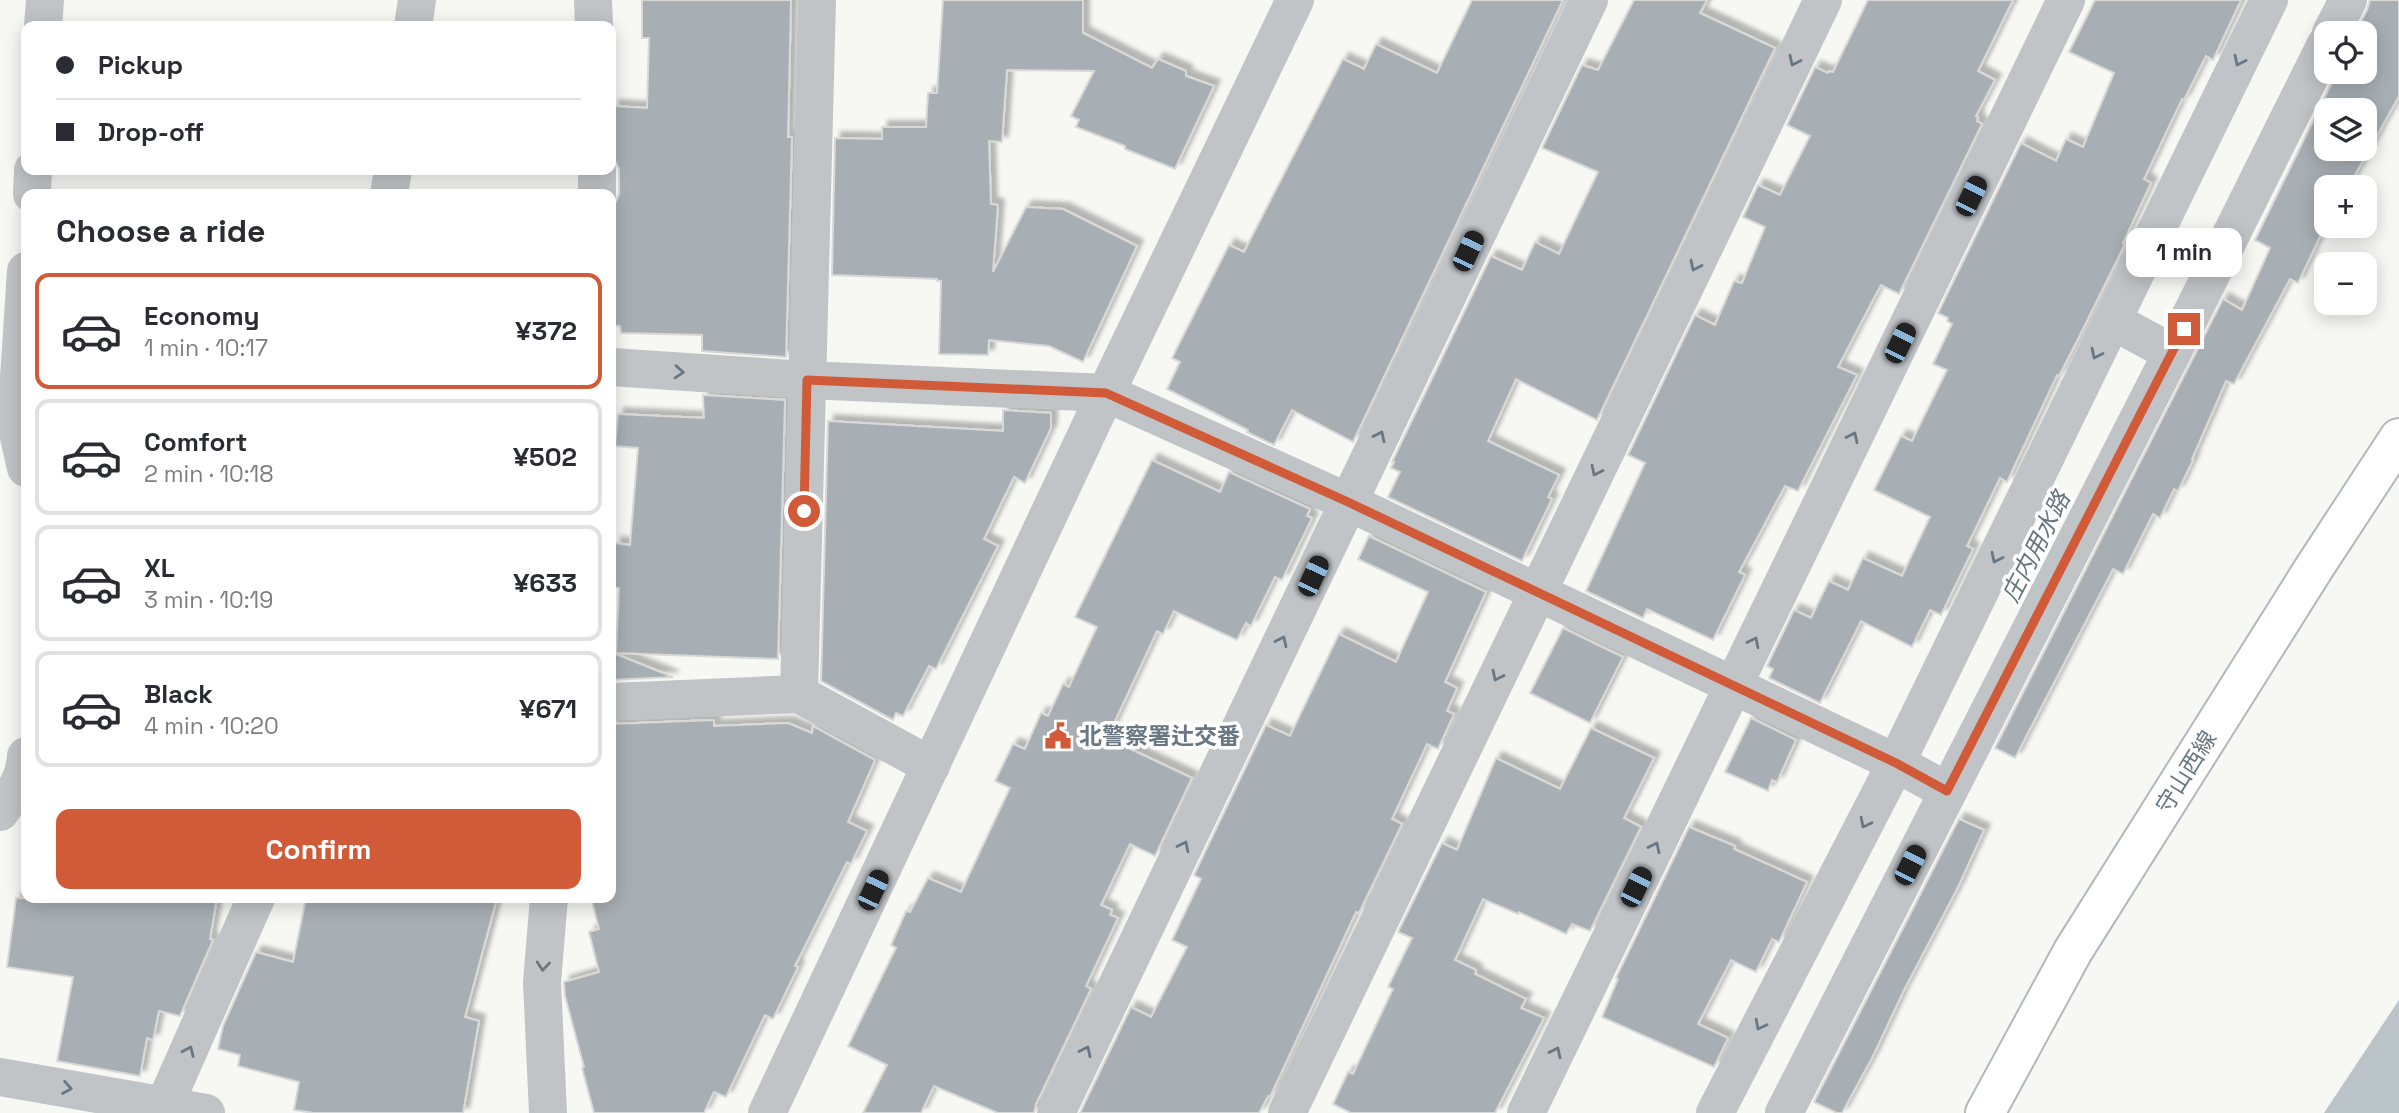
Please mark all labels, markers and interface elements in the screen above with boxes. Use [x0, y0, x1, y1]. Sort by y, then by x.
map controls [2314, 21, 2377, 315]
button: locate [2314, 21, 2377, 84]
text: Pickup [98, 48, 183, 82]
one-way arrow [1788, 54, 1802, 67]
one-way arrow [2233, 54, 2247, 66]
button: layers [2314, 98, 2377, 161]
text: Drop-off [98, 115, 204, 149]
car [1953, 173, 1990, 219]
button: + [2314, 175, 2377, 238]
text: Choose a ride [56, 211, 266, 251]
car [1450, 228, 1487, 274]
callout: 1 min [2126, 228, 2242, 276]
text: 1 min [2156, 237, 2212, 267]
button: − [2314, 252, 2377, 315]
one-way arrow [1689, 259, 1703, 271]
text: Economy [144, 299, 260, 333]
icon: car [60, 300, 123, 363]
route end [2168, 313, 2200, 345]
text: ¥372 [515, 314, 577, 348]
car [1882, 320, 1919, 366]
text: 1 min · 10:17 [144, 333, 268, 363]
one-way arrow [2091, 347, 2105, 359]
one-way arrow [674, 364, 685, 379]
text: Comfort [144, 425, 247, 459]
icon: car [60, 426, 123, 489]
one-way arrow [1371, 430, 1385, 443]
one-way arrow [1845, 432, 1859, 444]
text: ¥502 [513, 440, 577, 474]
text: 2 min · 10:18 [144, 459, 274, 489]
one-way arrow [1590, 464, 1604, 476]
water label: 庄内用水路 [1995, 484, 2078, 607]
route start [788, 495, 820, 527]
text: XL [144, 551, 175, 585]
one-way arrow [1991, 551, 2005, 563]
icon: car [60, 552, 123, 615]
car [1295, 553, 1332, 599]
text: ¥633 [513, 566, 577, 600]
text: 3 min · 10:19 [144, 585, 273, 615]
one-way arrow [1273, 636, 1287, 648]
one-way arrow [1746, 637, 1760, 649]
one-way arrow [1491, 669, 1505, 681]
text: Black [144, 677, 213, 711]
icon: car [60, 678, 123, 741]
text: ¥671 [519, 692, 577, 726]
text: 4 min · 10:20 [144, 711, 279, 741]
public building icon: 北警察署辻交番 [1043, 721, 1073, 751]
place label: 北警察署辻交番 [1079, 721, 1240, 751]
street label: 守山西線 [2149, 725, 2223, 819]
button: Confirm [56, 809, 581, 889]
one-way arrow [1860, 816, 1873, 828]
one-way arrow [1175, 841, 1189, 853]
one-way arrow [1646, 842, 1660, 854]
car [1892, 842, 1929, 888]
car [1618, 864, 1655, 910]
car [855, 867, 892, 913]
one-way arrow [536, 961, 551, 972]
one-way arrow [1755, 1018, 1769, 1030]
one-way arrow [180, 1045, 194, 1057]
one-way arrow [1077, 1046, 1091, 1058]
one-way arrow [1547, 1047, 1561, 1059]
one-way arrow [61, 1080, 73, 1095]

